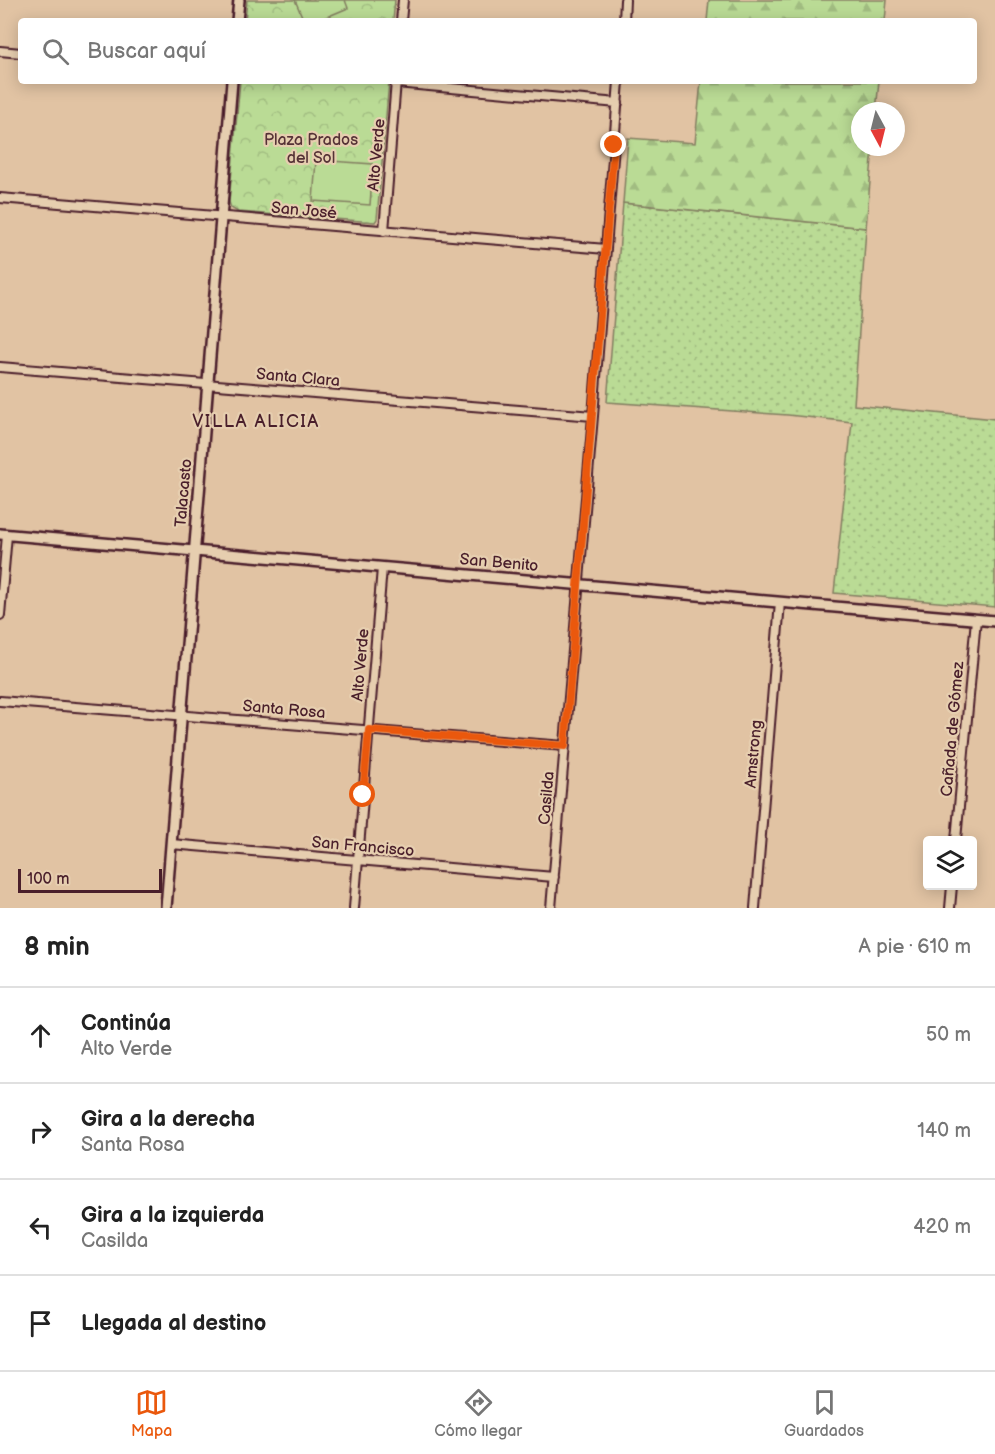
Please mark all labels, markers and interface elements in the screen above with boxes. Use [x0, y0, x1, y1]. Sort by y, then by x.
search box [18, 18, 977, 84]
icon: search [39, 35, 72, 68]
text: Buscar aquí [87, 38, 206, 65]
north arrow [851, 102, 905, 156]
street label: Alto Verde [364, 117, 390, 192]
park label: Plaza Prados del Sol [264, 131, 358, 168]
route end [600, 131, 626, 157]
street label: San José [270, 199, 338, 223]
street label: Santa Clara [255, 365, 341, 391]
district label: VILLA ALICIA [192, 411, 320, 432]
street label: Talacasto [172, 458, 196, 528]
street label: San Benito [459, 550, 539, 576]
street label: Alto Verde [348, 627, 374, 702]
street label: Cañada de Gómez [938, 660, 968, 797]
street label: Santa Rosa [242, 697, 326, 723]
street label: Amstrong [742, 719, 766, 789]
street label: Casilda [535, 770, 559, 826]
route start [349, 781, 375, 807]
street label: San Francisco [311, 833, 415, 861]
map controls [923, 836, 977, 890]
button: layers [923, 836, 977, 890]
scale bar [18, 866, 162, 894]
text: 100 m [27, 870, 70, 889]
text: 8 min [24, 932, 90, 963]
text: A pie · 610 m [859, 935, 971, 959]
text: Continúa [81, 1010, 171, 1037]
icon: ahead [24, 1019, 57, 1052]
text: 50 m [926, 1023, 971, 1047]
text: Alto Verde [81, 1037, 172, 1061]
text: Gira a la derecha [81, 1106, 255, 1133]
icon: right [24, 1115, 57, 1148]
text: 140 m [917, 1119, 971, 1143]
text: Santa Rosa [81, 1133, 185, 1157]
text: Gira a la izquierda [81, 1202, 265, 1229]
icon: left [24, 1211, 57, 1244]
text: 420 m [913, 1215, 971, 1239]
text: Casilda [81, 1229, 148, 1253]
icon: arrive [24, 1307, 57, 1340]
text: Llegada al destino [81, 1310, 266, 1337]
tab: Mapa [131, 1386, 172, 1441]
tab: Cómo llegar [434, 1386, 522, 1441]
tab: Guardados [784, 1386, 864, 1441]

